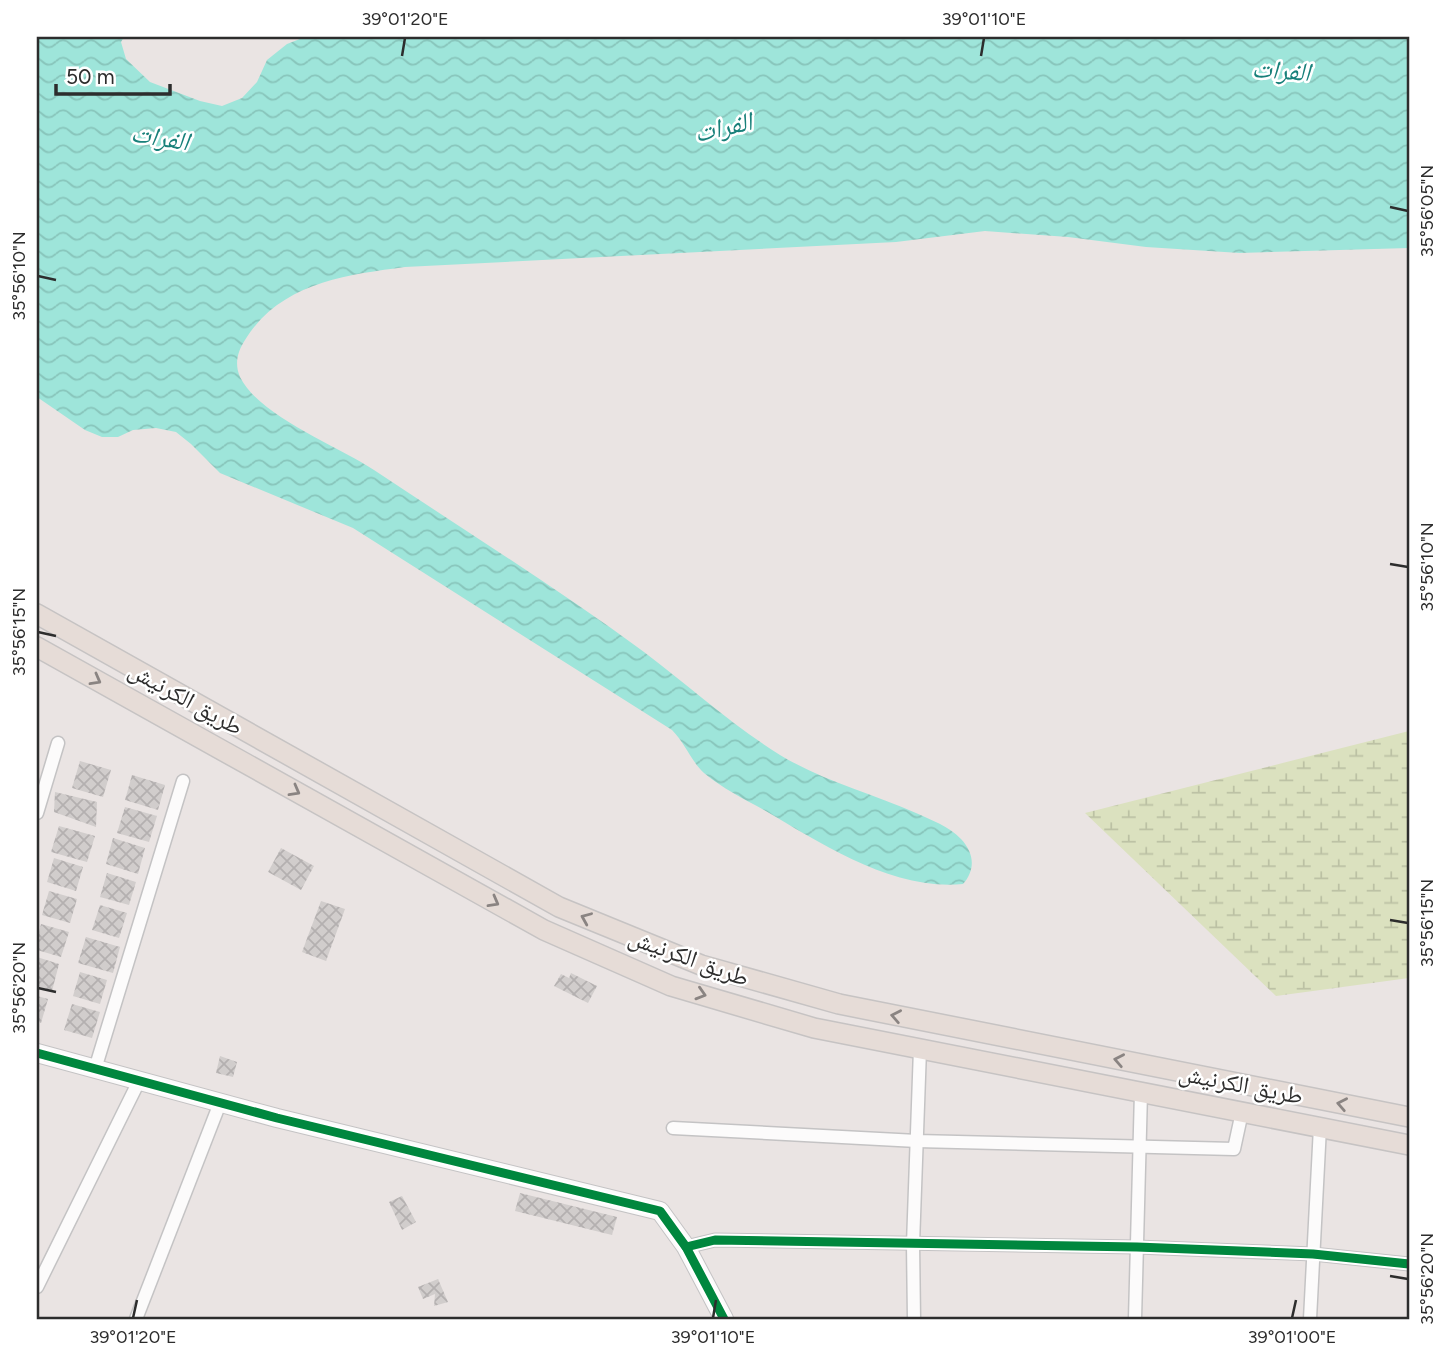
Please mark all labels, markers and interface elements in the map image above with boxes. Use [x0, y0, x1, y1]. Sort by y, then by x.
text: 39°01'20"E [361, 8, 449, 30]
text: 39°01'10"E [942, 8, 1026, 30]
scale bar [56, 52, 170, 96]
water label: الفرات [1251, 52, 1314, 88]
text: 50 m [66, 64, 115, 89]
water label: الفرات [691, 104, 758, 149]
water label: الفرات [129, 117, 194, 158]
text: 35°56'05"N [1416, 165, 1438, 257]
text: 35°56'10"N [8, 231, 30, 321]
text: 35°56'10"N [1416, 522, 1438, 612]
text: 35°56'15"N [8, 588, 30, 676]
street label: طريق الكرنيش [124, 655, 248, 741]
one-way arrow [89, 672, 102, 685]
one-way arrow [288, 783, 300, 796]
text: 35°56'15"N [1416, 879, 1438, 967]
one-way arrow [487, 894, 499, 907]
one-way arrow [581, 912, 594, 926]
street label: طريق الكرنيش [625, 922, 753, 992]
text: 35°56'20"N [8, 942, 30, 1034]
one-way arrow [695, 986, 707, 1001]
one-way arrow [890, 1009, 902, 1024]
one-way arrow [1113, 1053, 1125, 1068]
street label: طريق الكرنيش [1176, 1058, 1306, 1110]
one-way arrow [1336, 1097, 1348, 1112]
text: 35°56'20"N [1416, 1233, 1438, 1325]
text: 39°01'20"E [89, 1326, 177, 1348]
text: 39°01'10"E [671, 1326, 755, 1348]
text: 39°01'00"E [1248, 1326, 1336, 1348]

